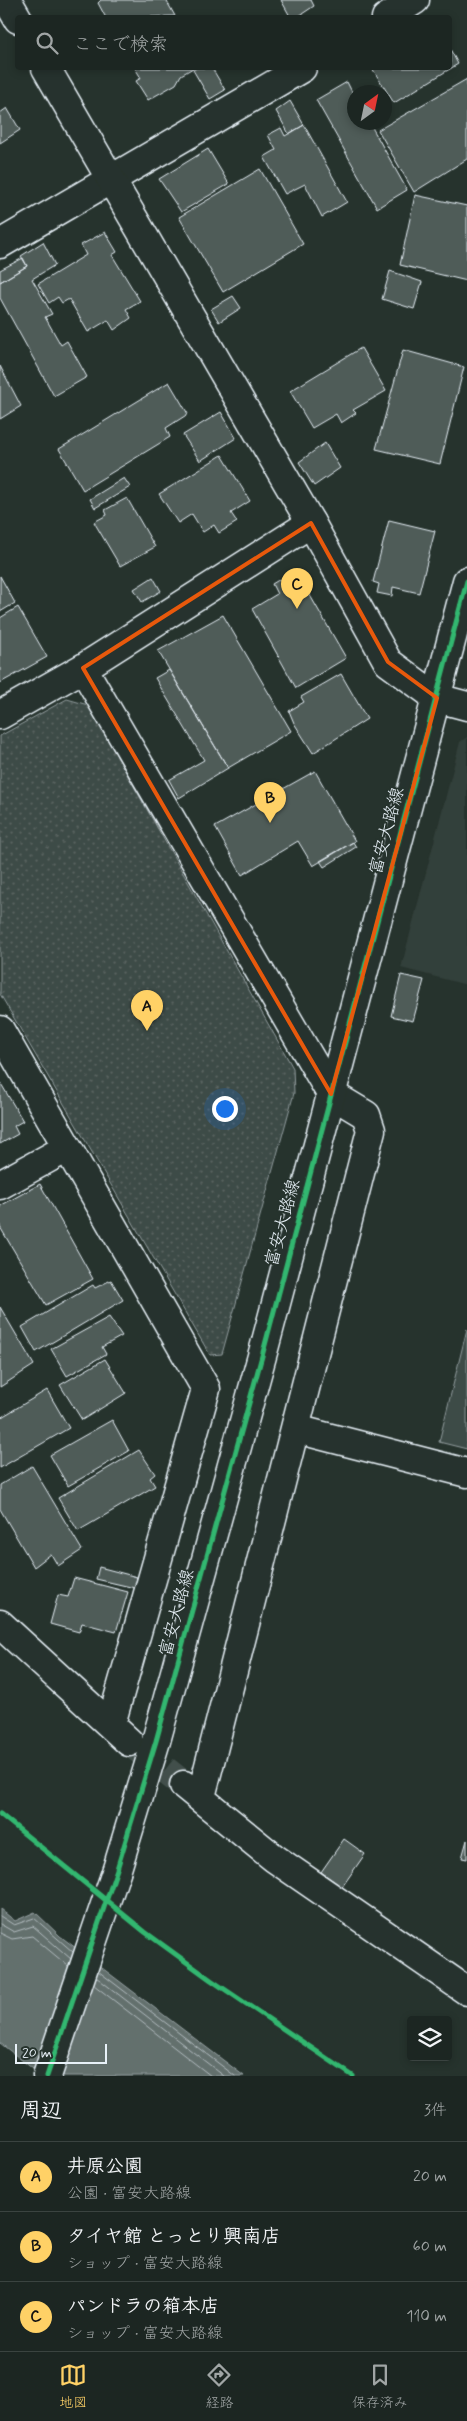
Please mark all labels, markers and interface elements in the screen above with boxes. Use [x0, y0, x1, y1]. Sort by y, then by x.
search box [15, 15, 452, 70]
icon: search [33, 29, 61, 57]
text: ここで検索 [73, 32, 168, 57]
north arrow [347, 85, 392, 130]
pin: C [281, 568, 313, 609]
pin: B [254, 782, 286, 823]
street label: 富安大路線 [364, 784, 410, 878]
pin: A [131, 990, 163, 1031]
your location [212, 1096, 238, 1122]
street label: 富安大路線 [260, 1176, 306, 1270]
street label: 富安大路線 [154, 1566, 200, 1660]
map controls [407, 2016, 452, 2061]
button: layers [407, 2016, 452, 2061]
scale bar [15, 2041, 108, 2064]
text: 20 m [22, 2044, 52, 2062]
text: 周辺 [20, 2097, 62, 2125]
text: 3件 [424, 2100, 447, 2121]
text: 井原公園 [67, 2154, 143, 2179]
text: A [31, 2166, 41, 2187]
text: 20 m [413, 2166, 447, 2187]
text: 公園 · 富安大路線 [67, 2183, 191, 2204]
text: タイヤ館 とっとり興南店 [67, 2224, 280, 2249]
text: B [31, 2236, 41, 2257]
text: 60 m [413, 2236, 447, 2257]
text: ショップ · 富安大路線 [67, 2253, 223, 2274]
text: パンドラの箱本店 [67, 2294, 219, 2319]
text: C [30, 2306, 42, 2327]
text: 110 m [406, 2306, 447, 2327]
text: ショップ · 富安大路線 [67, 2323, 223, 2344]
tab: 地図 [59, 2361, 87, 2412]
tab: 経路 [205, 2361, 233, 2412]
tab: 保存済み [352, 2361, 408, 2412]

